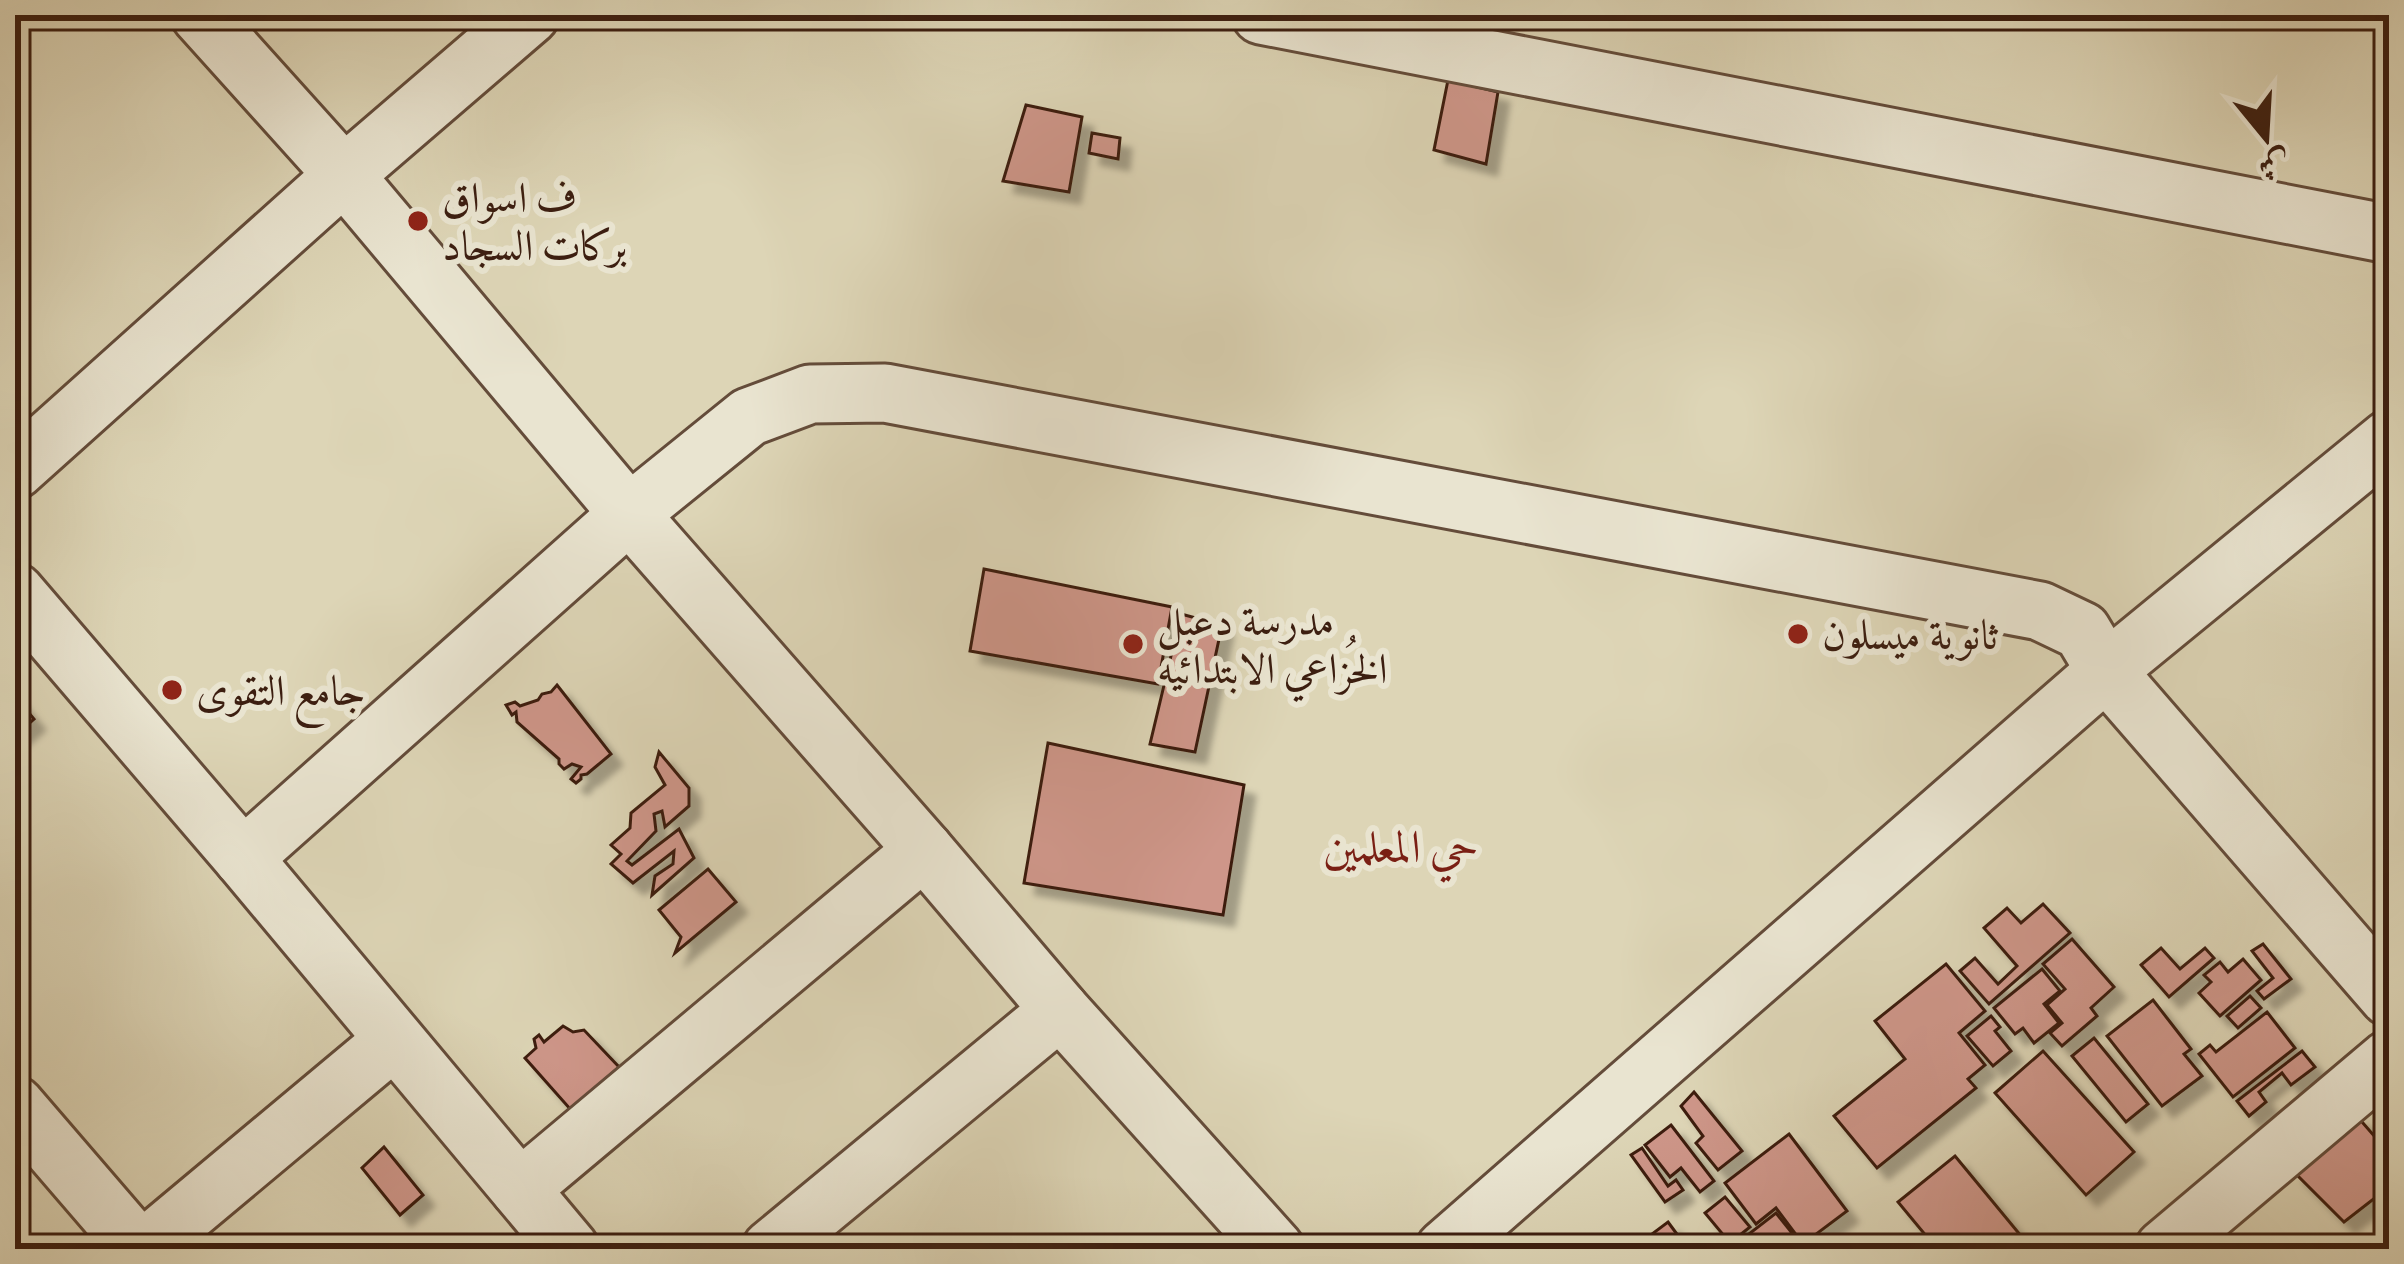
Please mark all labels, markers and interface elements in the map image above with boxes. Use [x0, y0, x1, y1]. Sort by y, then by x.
north arrow [2206, 78, 2326, 198]
text: ش [2251, 136, 2297, 190]
place label: ف اسواق بركات السجاد [442, 172, 627, 279]
marker: ف اسواق بركات السجاد [405, 208, 431, 234]
place label: مدرسة دعبل الخُزاعي الابتدائيه [1157, 595, 1388, 702]
place label: ثانوية ميسلون [1822, 609, 1999, 668]
marker: ثانوية ميسلون [1785, 621, 1811, 647]
marker: مدرسة دعبل الخُزاعي الابتدائيه [1120, 631, 1146, 657]
place label: جامع التقوى [196, 665, 366, 728]
marker: جامع التقوى [159, 677, 185, 703]
district label: حي المعلمین [1323, 819, 1479, 883]

